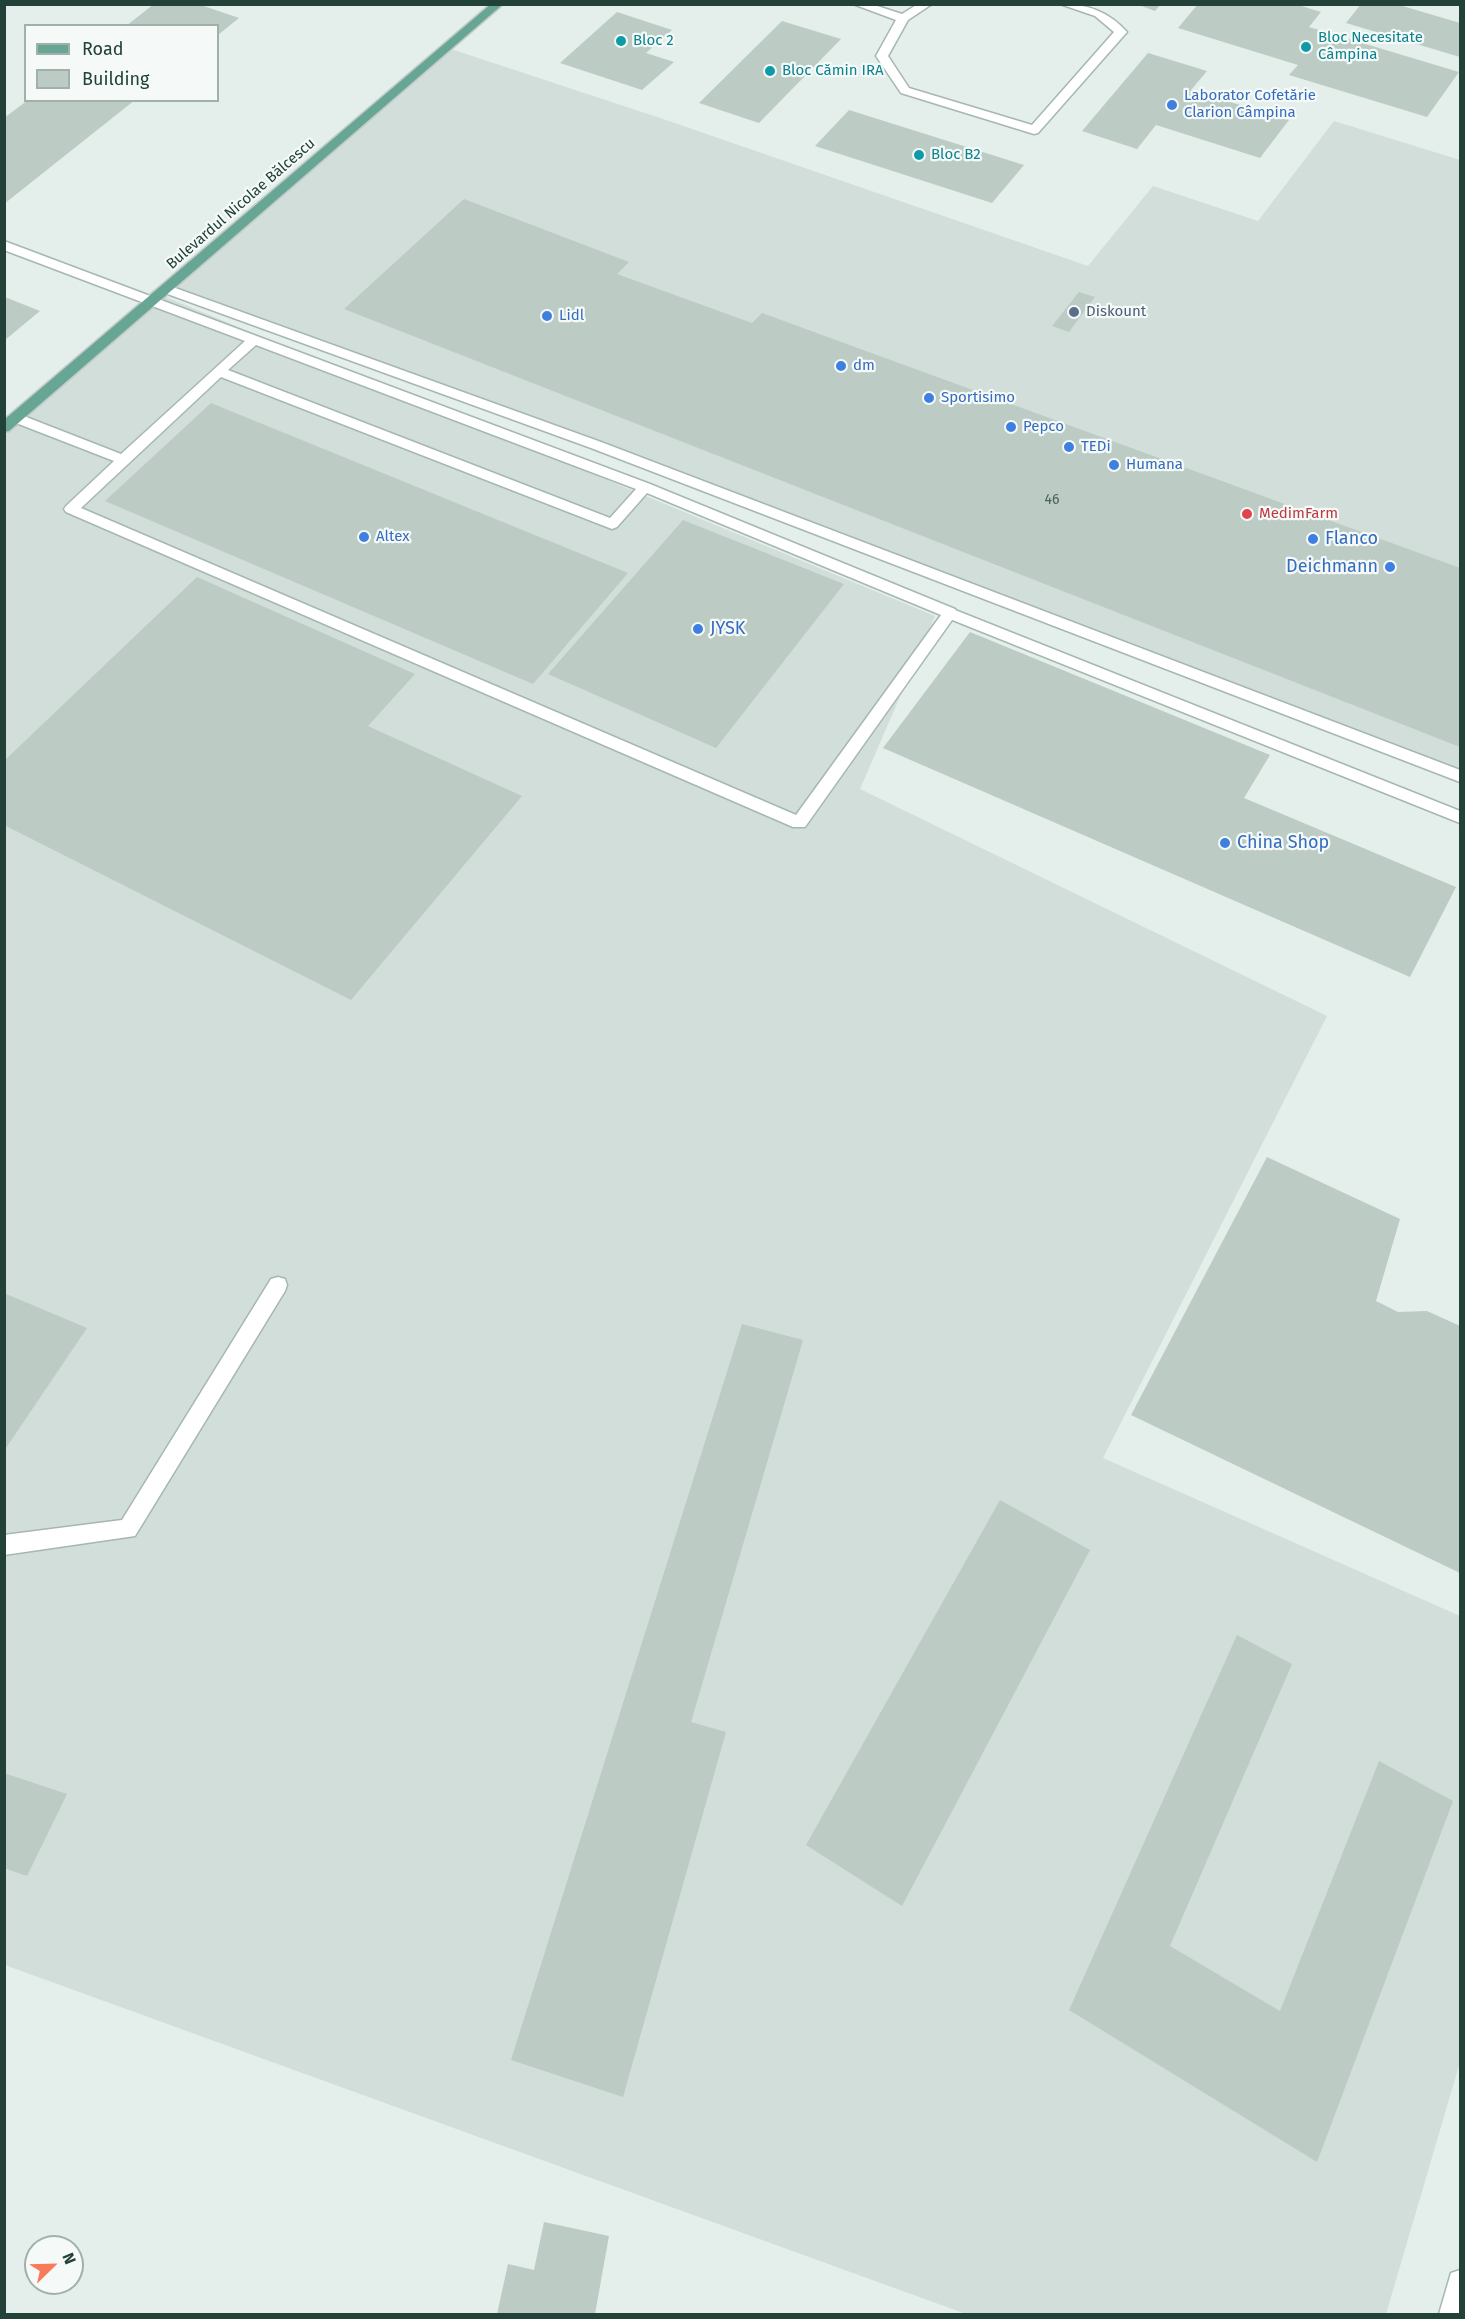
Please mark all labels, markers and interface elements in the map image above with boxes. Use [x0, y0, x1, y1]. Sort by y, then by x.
legend [24, 24, 219, 102]
place label: Bloc Necesitate Câmpina [1318, 29, 1423, 64]
place label: Bloc 2 [633, 32, 674, 50]
marker: Bloc 2 [614, 34, 628, 48]
text: Road [82, 38, 124, 60]
marker: Bloc Necesitate Câmpina [1299, 40, 1313, 54]
place label: Bloc Cămin IRA [782, 62, 884, 80]
marker: Bloc Cămin IRA [763, 64, 777, 78]
text: Building [82, 68, 149, 90]
place label: Laborator Cofetărie Clarion Câmpina [1184, 87, 1316, 122]
marker: Laborator Cofetărie Clarion Câmpina [1165, 98, 1179, 112]
street label: Bulevardul Nicolae Bălcescu [163, 135, 319, 273]
place label: Bloc B2 [931, 146, 981, 164]
marker: Bloc B2 [912, 148, 926, 162]
place label: Diskount [1086, 303, 1146, 321]
marker: Diskount [1067, 305, 1081, 319]
place label: Lidl [559, 307, 584, 325]
marker: Lidl [540, 309, 554, 323]
place label: dm [853, 357, 875, 375]
marker: dm [834, 359, 848, 373]
place label: Sportisimo [941, 389, 1015, 407]
marker: Sportisimo [922, 391, 936, 405]
place label: Pepco [1023, 418, 1064, 436]
marker: Pepco [1004, 420, 1018, 434]
place label: TEDi [1081, 438, 1111, 456]
marker: TEDi [1062, 440, 1076, 454]
place label: Humana [1126, 456, 1183, 474]
marker: Humana [1107, 458, 1121, 472]
house number: 46 [1045, 492, 1059, 508]
place label: MedimFarm [1259, 505, 1338, 523]
marker: MedimFarm [1240, 507, 1254, 521]
place label: Altex [376, 528, 409, 546]
place label: Flanco [1325, 528, 1378, 550]
marker: Altex [357, 530, 371, 544]
marker: Flanco [1306, 532, 1320, 546]
place label: Deichmann [1286, 556, 1378, 578]
marker: Deichmann [1383, 560, 1397, 574]
place label: JYSK [710, 618, 745, 640]
marker: JYSK [691, 622, 705, 636]
place label: China Shop [1237, 832, 1329, 854]
marker: China Shop [1218, 836, 1232, 850]
north arrow [24, 2235, 84, 2295]
text: N [58, 2250, 80, 2267]

